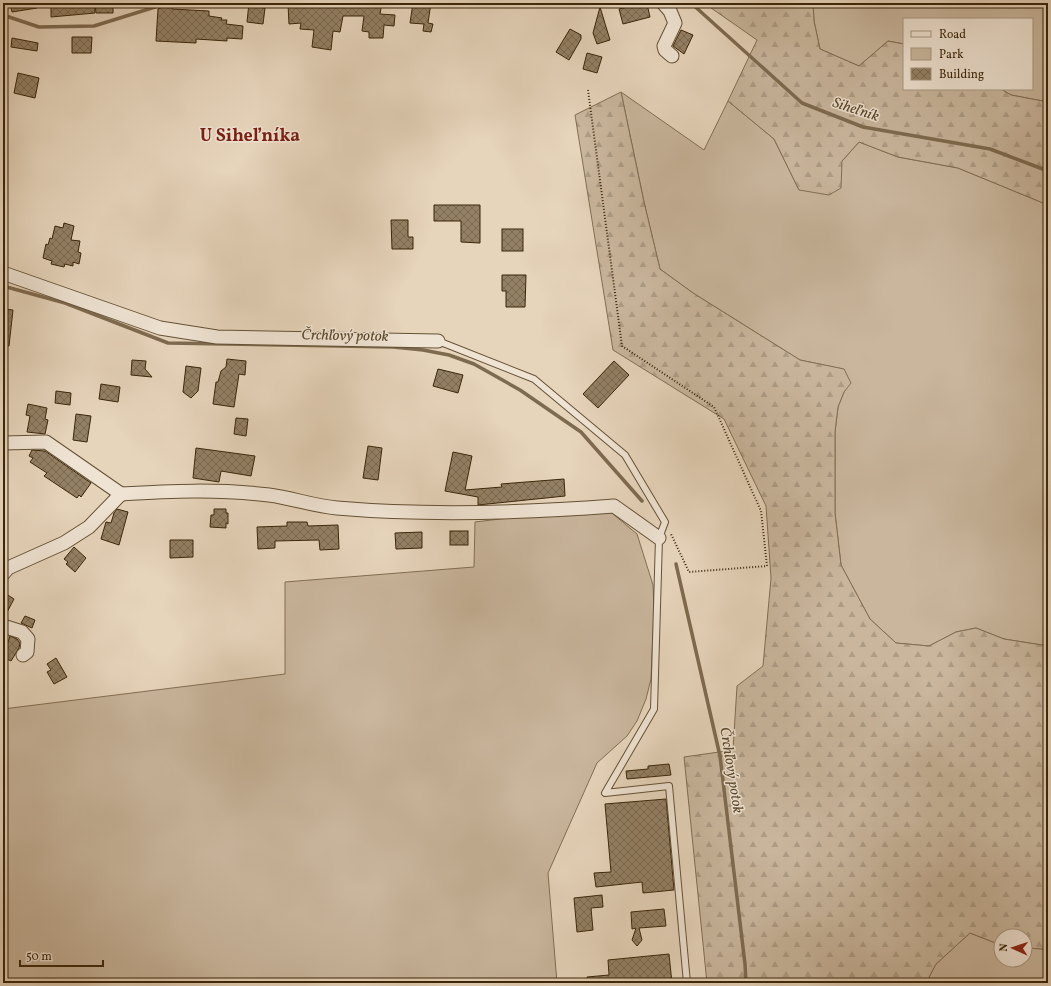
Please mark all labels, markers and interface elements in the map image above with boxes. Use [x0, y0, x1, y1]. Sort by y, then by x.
legend [903, 18, 1033, 90]
text: Road [939, 27, 966, 43]
text: Park [939, 47, 964, 63]
text: Building [939, 67, 984, 83]
water label: Siheľník [829, 93, 882, 128]
district label: U Siheľníka [200, 124, 300, 149]
water label: Črchľový potok [301, 325, 389, 348]
water label: Črchľový potok [713, 726, 748, 815]
north arrow [993, 928, 1033, 968]
scale bar [20, 942, 103, 968]
text: N [997, 943, 1012, 952]
text: 50 m [26, 949, 52, 965]

